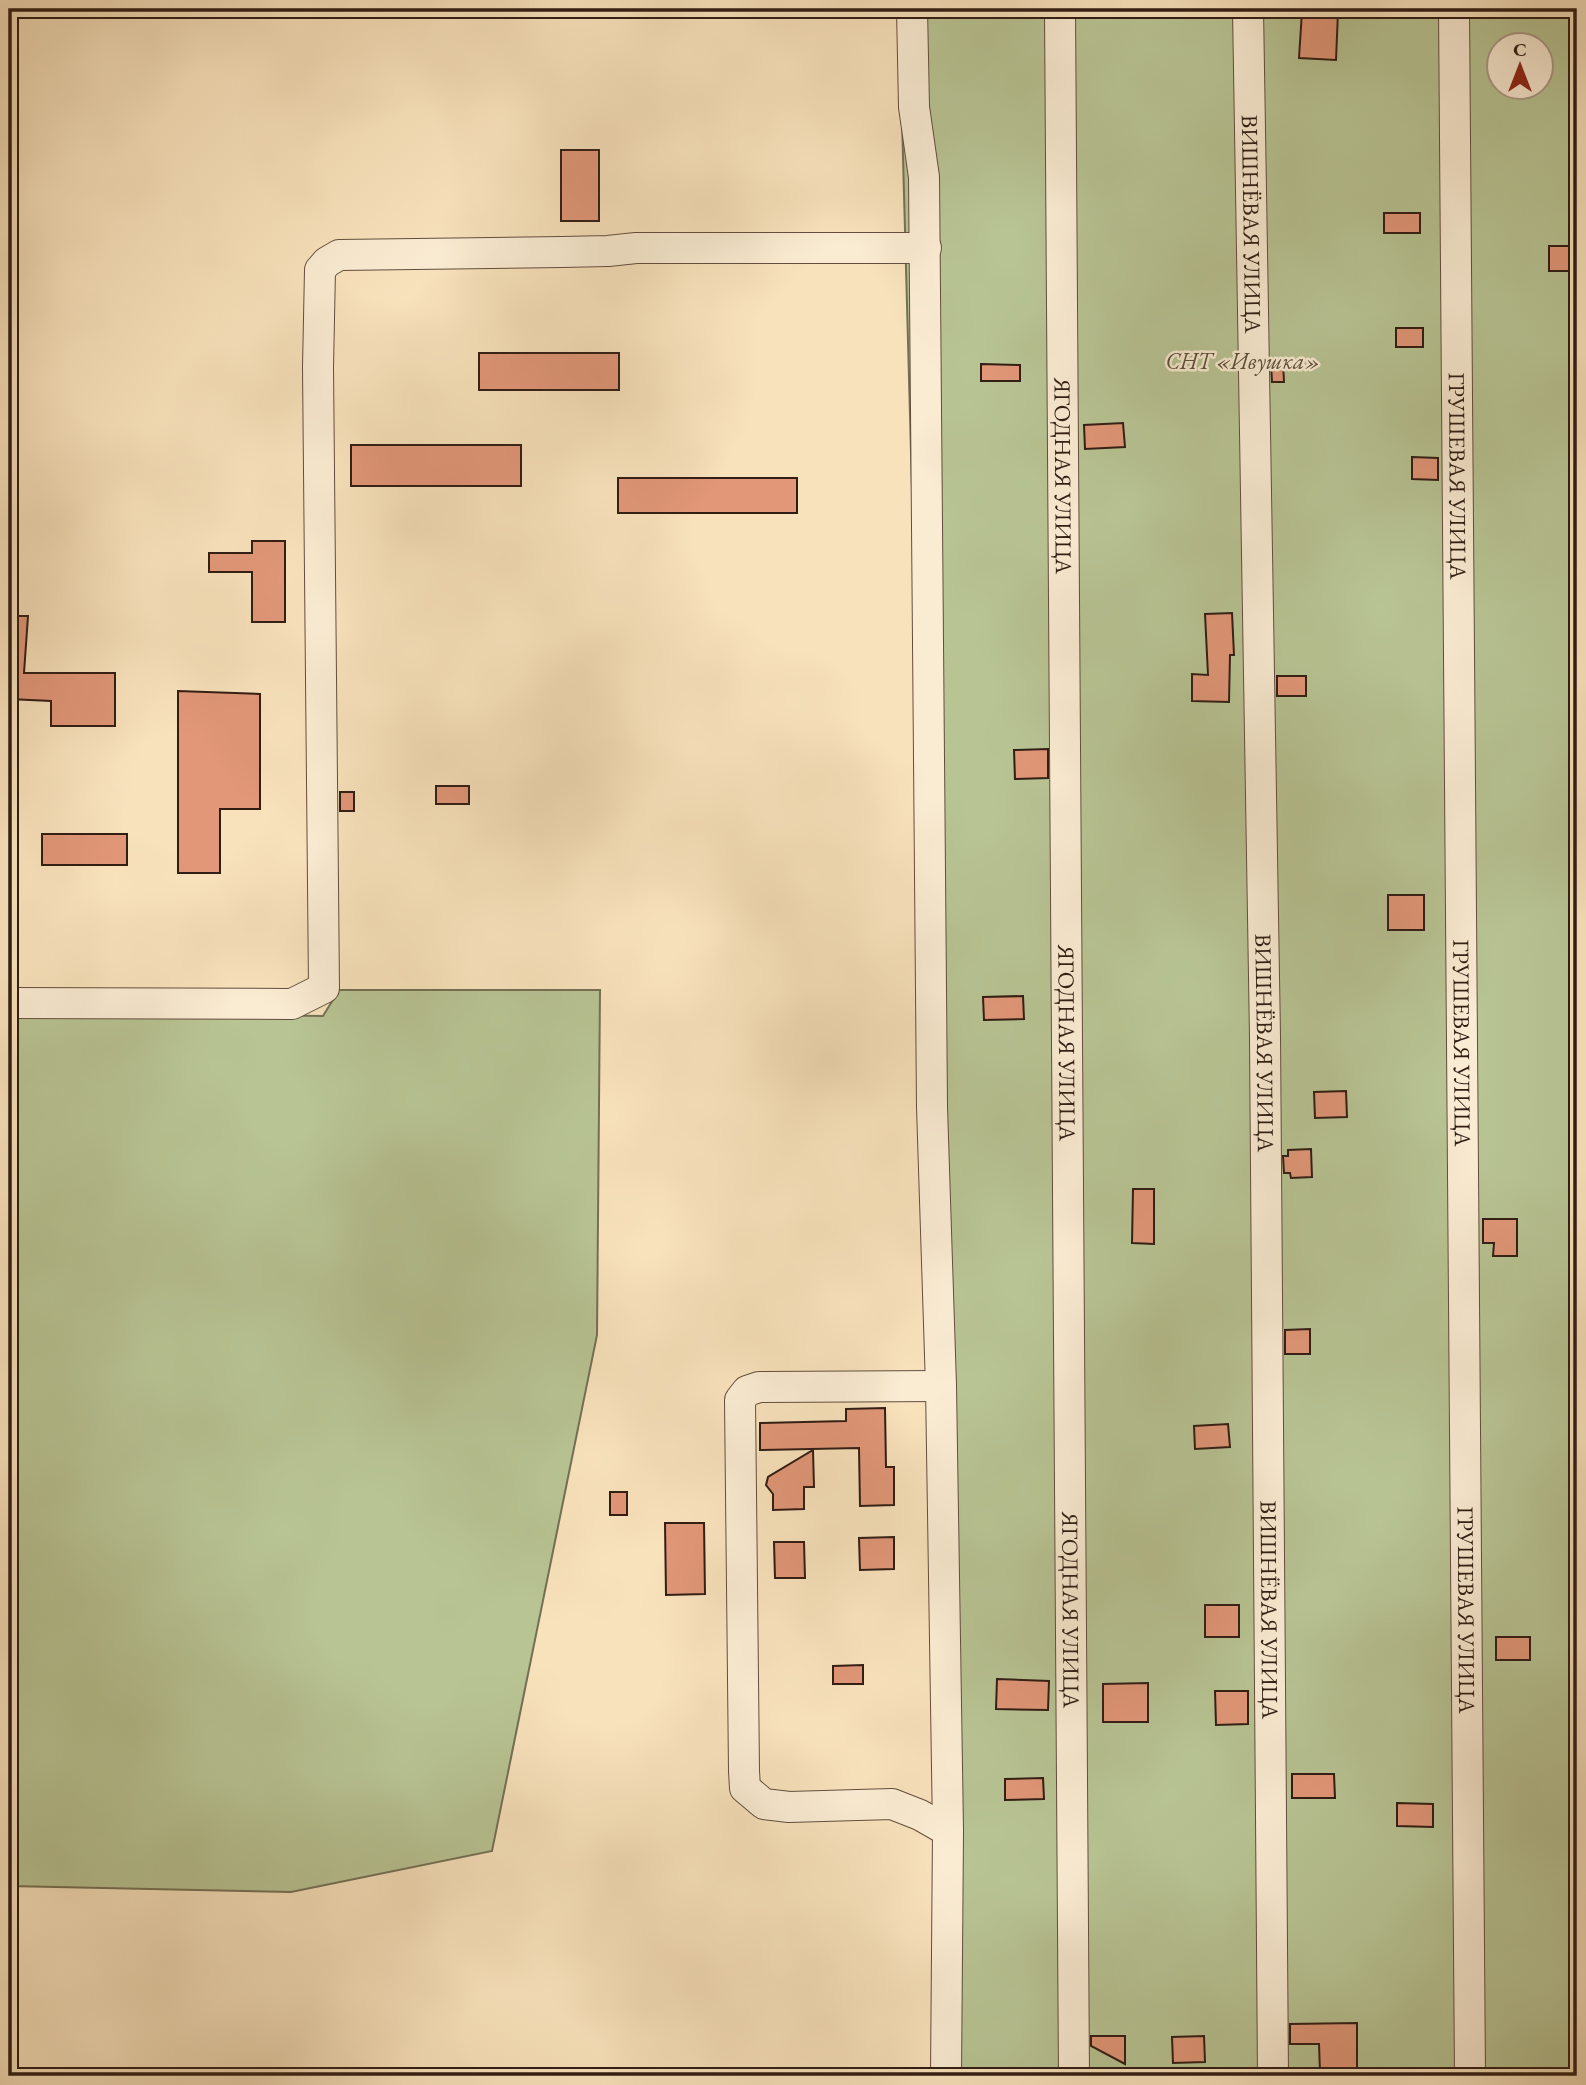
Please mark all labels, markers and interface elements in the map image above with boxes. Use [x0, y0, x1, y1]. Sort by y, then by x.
north arrow [1484, 32, 1554, 102]
text: С [1513, 37, 1527, 62]
street label: ВИШНЁВАЯ УЛИЦА [1235, 114, 1268, 335]
park label: СНТ «Ивушка» [1166, 346, 1320, 376]
street label: ГРУШЕВАЯ УЛИЦА [1442, 372, 1473, 581]
street label: ЯГОДНАЯ УЛИЦА [1047, 377, 1079, 575]
street label: ВИШНЁВАЯ УЛИЦА [1248, 933, 1281, 1153]
street label: ГРУШЕВАЯ УЛИЦА [1446, 939, 1478, 1148]
street label: ЯГОДНАЯ УЛИЦА [1051, 944, 1083, 1142]
street label: ВИШНЁВАЯ УЛИЦА [1254, 1500, 1285, 1720]
street label: ГРУШЕВАЯ УЛИЦА [1451, 1506, 1482, 1715]
street label: ЯГОДНАЯ УЛИЦА [1055, 1511, 1087, 1709]

